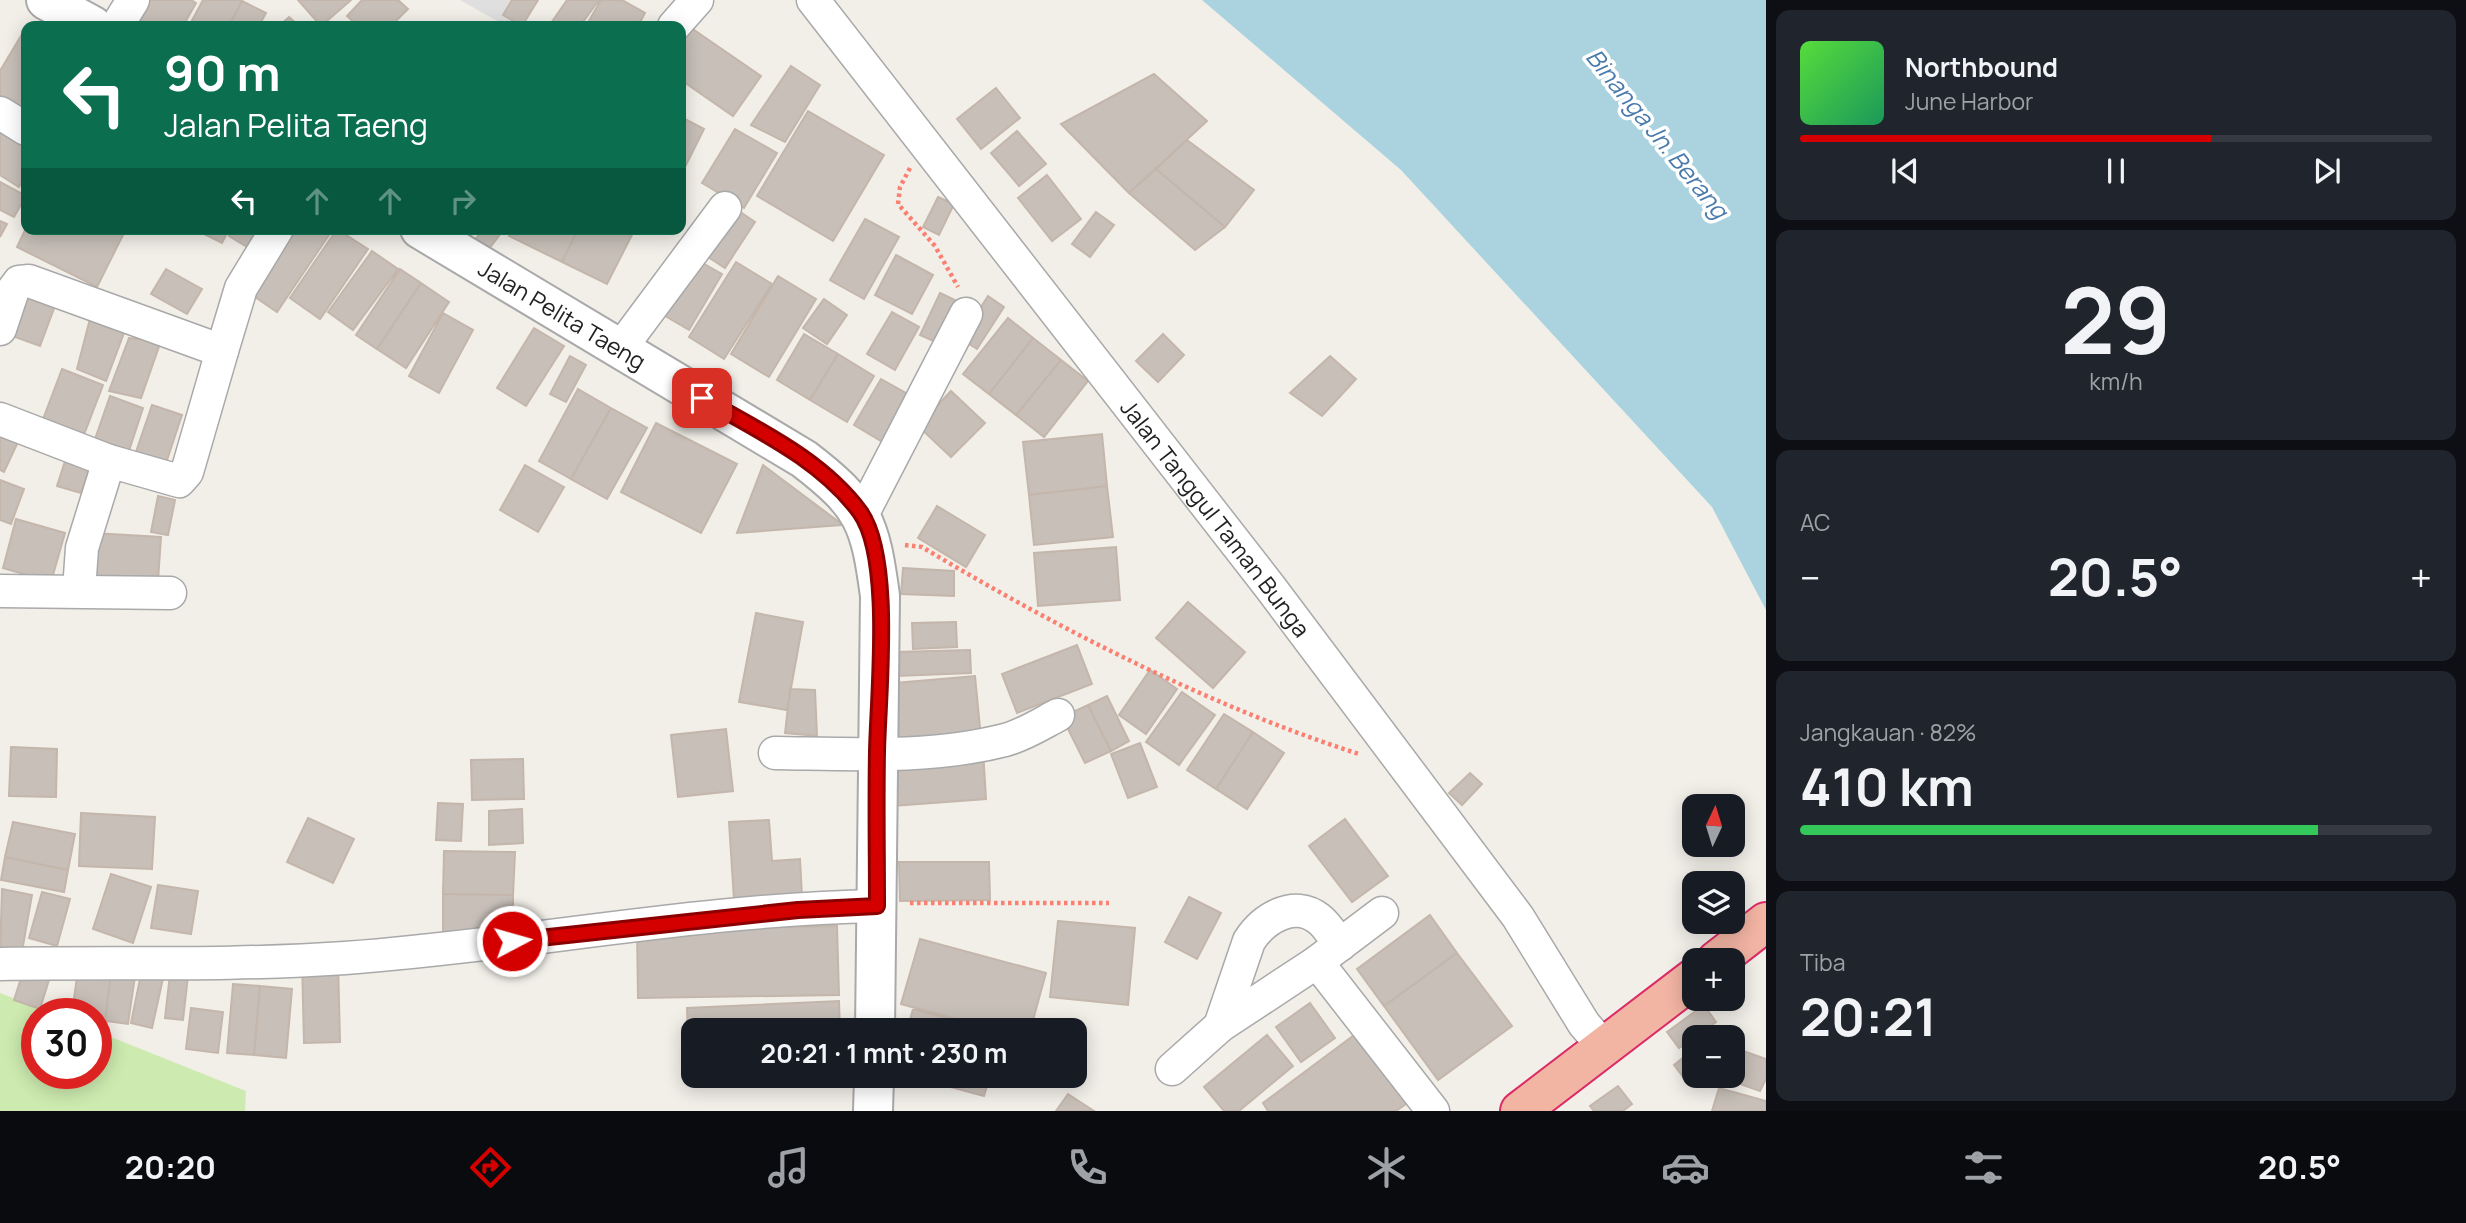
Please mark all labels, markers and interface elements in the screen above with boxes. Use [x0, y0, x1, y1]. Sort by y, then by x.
text: 90 m [164, 39, 281, 106]
water label: Binanga Jn. Berang [1579, 41, 1738, 226]
icon: left [49, 49, 140, 140]
text: Northbound [1905, 49, 2058, 85]
text: June Harbor [1905, 85, 2033, 117]
text: Jalan Pelita Taeng [164, 103, 428, 147]
icon: previous [1886, 152, 1924, 190]
icon: pause [2097, 152, 2135, 190]
icon: next [2308, 152, 2346, 190]
icon: left [225, 182, 263, 220]
icon: ahead [298, 182, 336, 220]
icon: ahead [371, 182, 409, 220]
icon: right [444, 182, 482, 220]
street label: Jalan Pelita Taeng [473, 252, 652, 377]
text: 29 [2061, 257, 2171, 381]
text: km/h [2089, 365, 2143, 397]
pin [672, 368, 732, 428]
icon: arrive [683, 379, 721, 417]
street label: Jalan Tanggul Taman Bunga [1113, 392, 1318, 643]
text: AC [1800, 506, 1831, 538]
text: 20.5° [2048, 541, 2183, 612]
text: − [1800, 551, 1821, 603]
text: + [2410, 551, 2432, 603]
text: Jangkauan · 82% [1800, 716, 1977, 748]
text: 410 km [1800, 751, 1974, 822]
north arrow [1682, 794, 1745, 858]
map controls [1682, 794, 1745, 1088]
button: layers [1682, 871, 1745, 934]
position arrow [475, 904, 549, 978]
text: Tiba [1800, 946, 1845, 978]
button: + [1682, 948, 1745, 1011]
text: 20:21 [1800, 981, 1937, 1052]
speed limit sign: 30 [21, 998, 112, 1089]
button: − [1682, 1025, 1745, 1088]
text: 20:21 · 1 mnt · 230 m [761, 1035, 1007, 1071]
icon: directions [466, 1143, 515, 1192]
icon: music [764, 1143, 813, 1192]
icon: phone [1063, 1143, 1112, 1192]
icon: climate [1362, 1143, 1411, 1192]
icon: car [1661, 1143, 1710, 1192]
icon: filters [1959, 1143, 2008, 1192]
text: 20:20 [125, 1145, 216, 1189]
text: 20.5° [2258, 1145, 2341, 1189]

